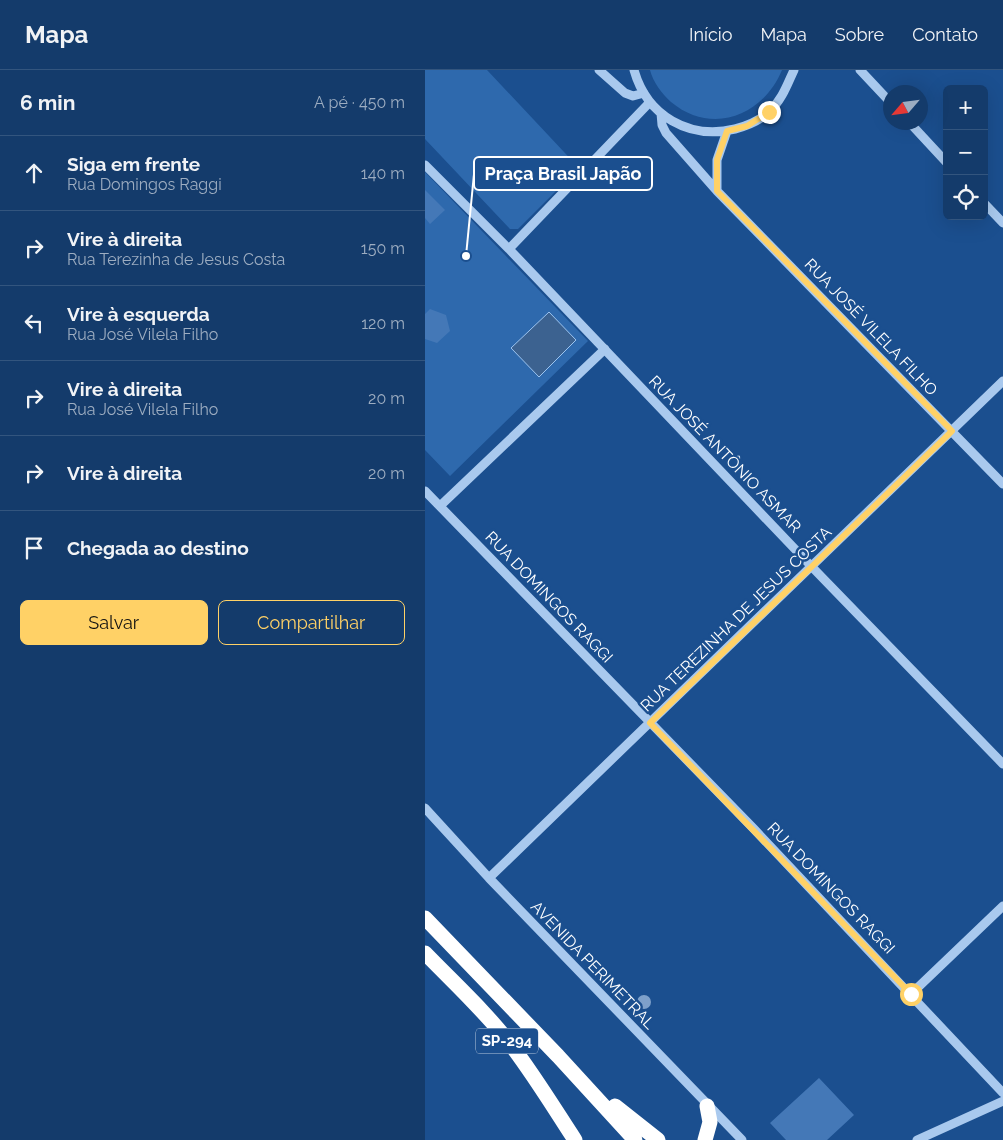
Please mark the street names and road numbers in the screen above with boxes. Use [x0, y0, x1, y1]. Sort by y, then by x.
street label: RUA JOSÉ VILELA FILHO [801, 254, 942, 399]
street label: RUA JOSÉ ANTÔNIO ASMAR [645, 371, 806, 536]
street label: RUA TEREZINHA DE JESUS COSTA [637, 522, 836, 715]
street label: RUA DOMINGOS RAGGI [481, 527, 617, 667]
street label: RUA DOMINGOS RAGGI [763, 818, 899, 958]
street label: AVENIDA PERIMETRAL [527, 897, 659, 1033]
road number: SP-294 [476, 1028, 538, 1054]

